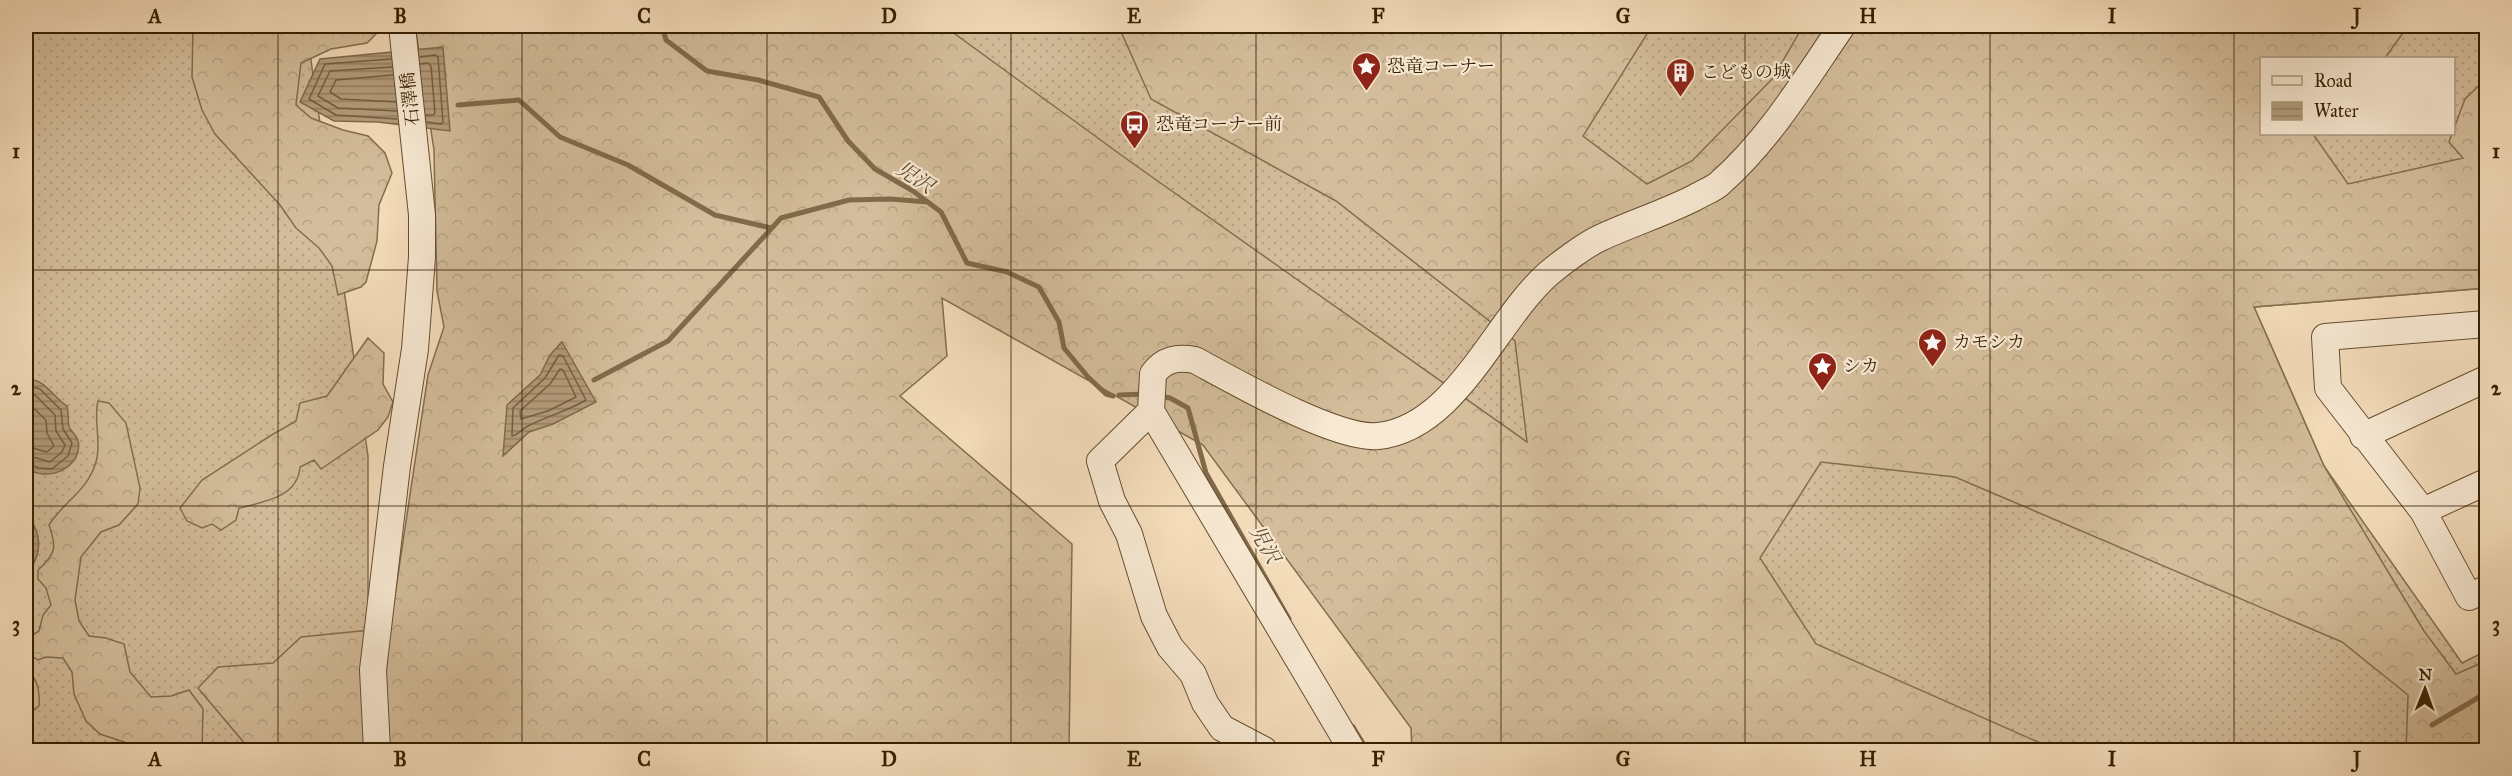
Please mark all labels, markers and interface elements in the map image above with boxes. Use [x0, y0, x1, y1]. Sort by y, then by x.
text: A [146, 4, 162, 28]
text: B [393, 4, 407, 28]
text: C [637, 4, 651, 28]
text: D [881, 4, 897, 28]
text: E [1127, 4, 1142, 28]
text: F [1371, 4, 1385, 28]
text: G [1616, 4, 1631, 28]
text: H [1859, 4, 1877, 28]
text: I [2108, 4, 2117, 28]
text: J [2350, 4, 2362, 30]
place icon: 恐竜コーナー [1350, 50, 1382, 92]
place label: 恐竜コーナー [1387, 55, 1495, 77]
building icon: こどもの城 [1664, 56, 1696, 98]
legend [2260, 57, 2455, 135]
place label: こどもの城 [1701, 61, 1791, 83]
text: Road [2314, 70, 2352, 92]
street label: 石澤橋 [396, 71, 424, 127]
text: Water [2314, 100, 2359, 122]
bus stop icon: 恐竜コーナー前 [1119, 108, 1151, 150]
place label: 恐竜コーナー前 [1156, 113, 1282, 135]
text: 1 [12, 139, 20, 163]
text: 1 [2492, 139, 2500, 163]
water label: 児沢 [892, 156, 941, 200]
place icon: カモシカ [1916, 326, 1948, 368]
place label: カモシカ [1953, 331, 2025, 353]
place icon: シカ [1806, 350, 1838, 392]
place label: シカ [1843, 355, 1879, 377]
text: 2 [11, 376, 22, 400]
text: 2 [2491, 376, 2502, 400]
water label: 児沢 [1245, 521, 1287, 570]
text: 3 [12, 612, 20, 637]
text: 3 [2492, 612, 2500, 637]
north arrow [2395, 659, 2455, 719]
text: N [2418, 665, 2433, 684]
text: A [146, 747, 162, 771]
text: B [393, 747, 407, 771]
text: C [637, 747, 651, 771]
text: D [881, 747, 897, 771]
text: E [1127, 747, 1142, 771]
text: F [1371, 747, 1385, 771]
text: G [1616, 747, 1631, 771]
text: H [1859, 747, 1877, 771]
text: I [2108, 747, 2117, 771]
text: J [2350, 747, 2362, 773]

